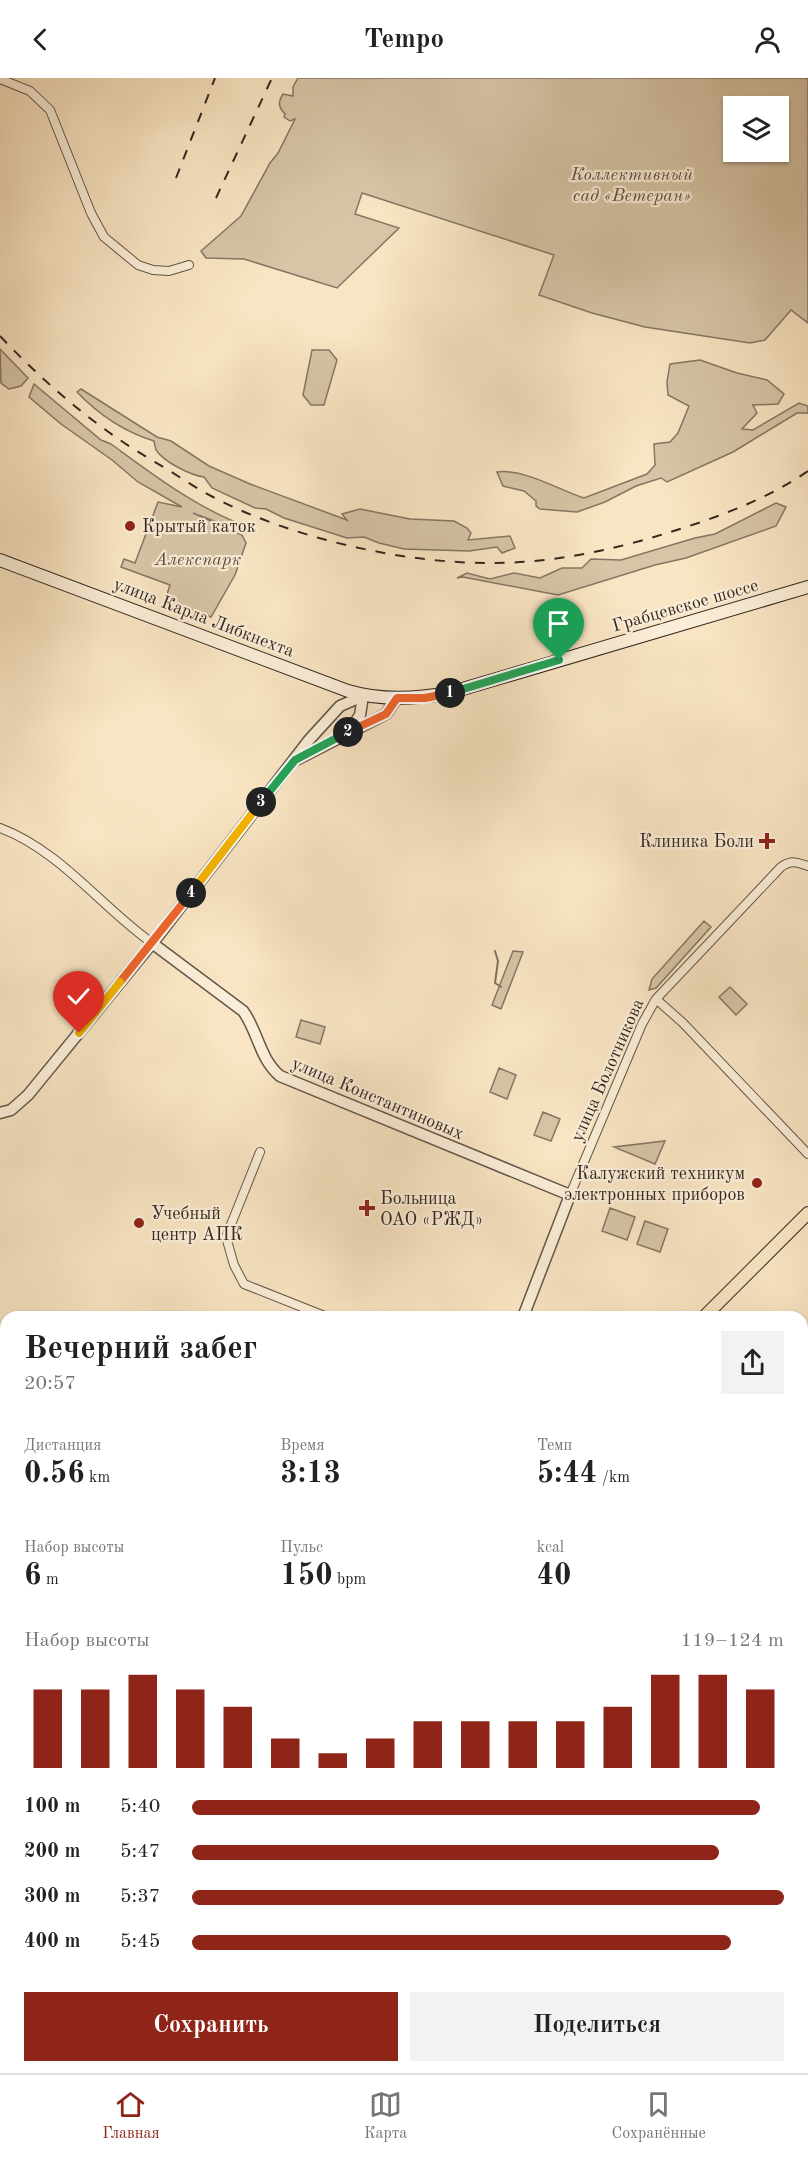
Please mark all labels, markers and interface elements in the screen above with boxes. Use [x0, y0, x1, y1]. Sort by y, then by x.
icon: back [24, 23, 57, 56]
icon: person [751, 23, 784, 56]
text: Tempo [364, 26, 444, 53]
map controls [723, 96, 789, 162]
button: layers [723, 96, 789, 162]
park label: Коллективный сад «Ветеран» [570, 166, 693, 205]
place label: Крытый каток [142, 518, 256, 536]
marker: Крытый каток [123, 519, 137, 533]
park label: Алекспарк [154, 551, 242, 569]
street label: улица Карла Либкнехта [111, 575, 297, 661]
street label: Грабцевское шоссе [610, 576, 761, 635]
pin [533, 598, 584, 660]
icon: arrive [542, 607, 575, 640]
pin: 1 [435, 678, 465, 708]
text: 1 [445, 685, 455, 701]
pin: 2 [333, 717, 363, 747]
text: 2 [343, 724, 353, 740]
pin: 3 [246, 787, 276, 817]
text: 3 [256, 794, 266, 810]
marker: Клиника Боли [758, 832, 776, 850]
place label: Клиника Боли [639, 833, 754, 851]
pin: 4 [176, 878, 206, 908]
text: 4 [186, 885, 196, 901]
pin [53, 971, 104, 1033]
icon: check [62, 980, 95, 1013]
street label: улица Болотникова [568, 996, 648, 1145]
street label: улица Константиновых [289, 1055, 466, 1143]
place label: Калужский техникум электронных приборов [564, 1165, 745, 1204]
marker: Калужский техникум электронных приборов [750, 1176, 764, 1190]
place label: Больница ОАО «РЖД» [380, 1190, 483, 1229]
marker: Больница ОАО «РЖД» [358, 1199, 376, 1217]
place label: Учебный центр АПК [151, 1205, 243, 1244]
marker: Учебный центр АПК [132, 1216, 146, 1230]
button: share [721, 1331, 784, 1394]
text: Вечерний забег [24, 1333, 257, 1366]
text: 20:57 [24, 1374, 76, 1394]
text: Дистанция [24, 1438, 101, 1454]
text: Время [280, 1438, 325, 1454]
text: Темп [537, 1438, 572, 1454]
text: 0.56 [24, 1459, 85, 1489]
text: 3:13 [280, 1459, 341, 1489]
text: 5:44 [537, 1459, 597, 1489]
text: km [85, 1470, 110, 1486]
text: /km [597, 1470, 630, 1486]
text: Набор высоты [24, 1540, 124, 1556]
text: Пульс [280, 1540, 323, 1556]
text: kcal [537, 1540, 564, 1556]
text: 6 [24, 1561, 41, 1591]
text: 150 [280, 1561, 333, 1591]
text: 40 [537, 1561, 571, 1591]
text: m [41, 1572, 59, 1588]
text: bpm [333, 1572, 366, 1588]
text: Набор высоты [24, 1631, 150, 1651]
text: 119–124 m [681, 1631, 784, 1651]
text: 100 m [24, 1797, 80, 1817]
text: 5:40 [120, 1797, 160, 1817]
text: 200 m [24, 1842, 80, 1862]
text: 5:47 [120, 1842, 160, 1862]
text: 300 m [24, 1887, 80, 1907]
text: 5:37 [120, 1887, 160, 1907]
text: 400 m [24, 1932, 80, 1952]
text: 5:45 [120, 1932, 160, 1952]
button: Сохранить [24, 1992, 398, 2061]
button: Поделиться [410, 1992, 784, 2061]
tab: Главная [102, 2088, 160, 2144]
tab: Карта [364, 2088, 407, 2144]
tab: Сохранённые [611, 2088, 706, 2144]

